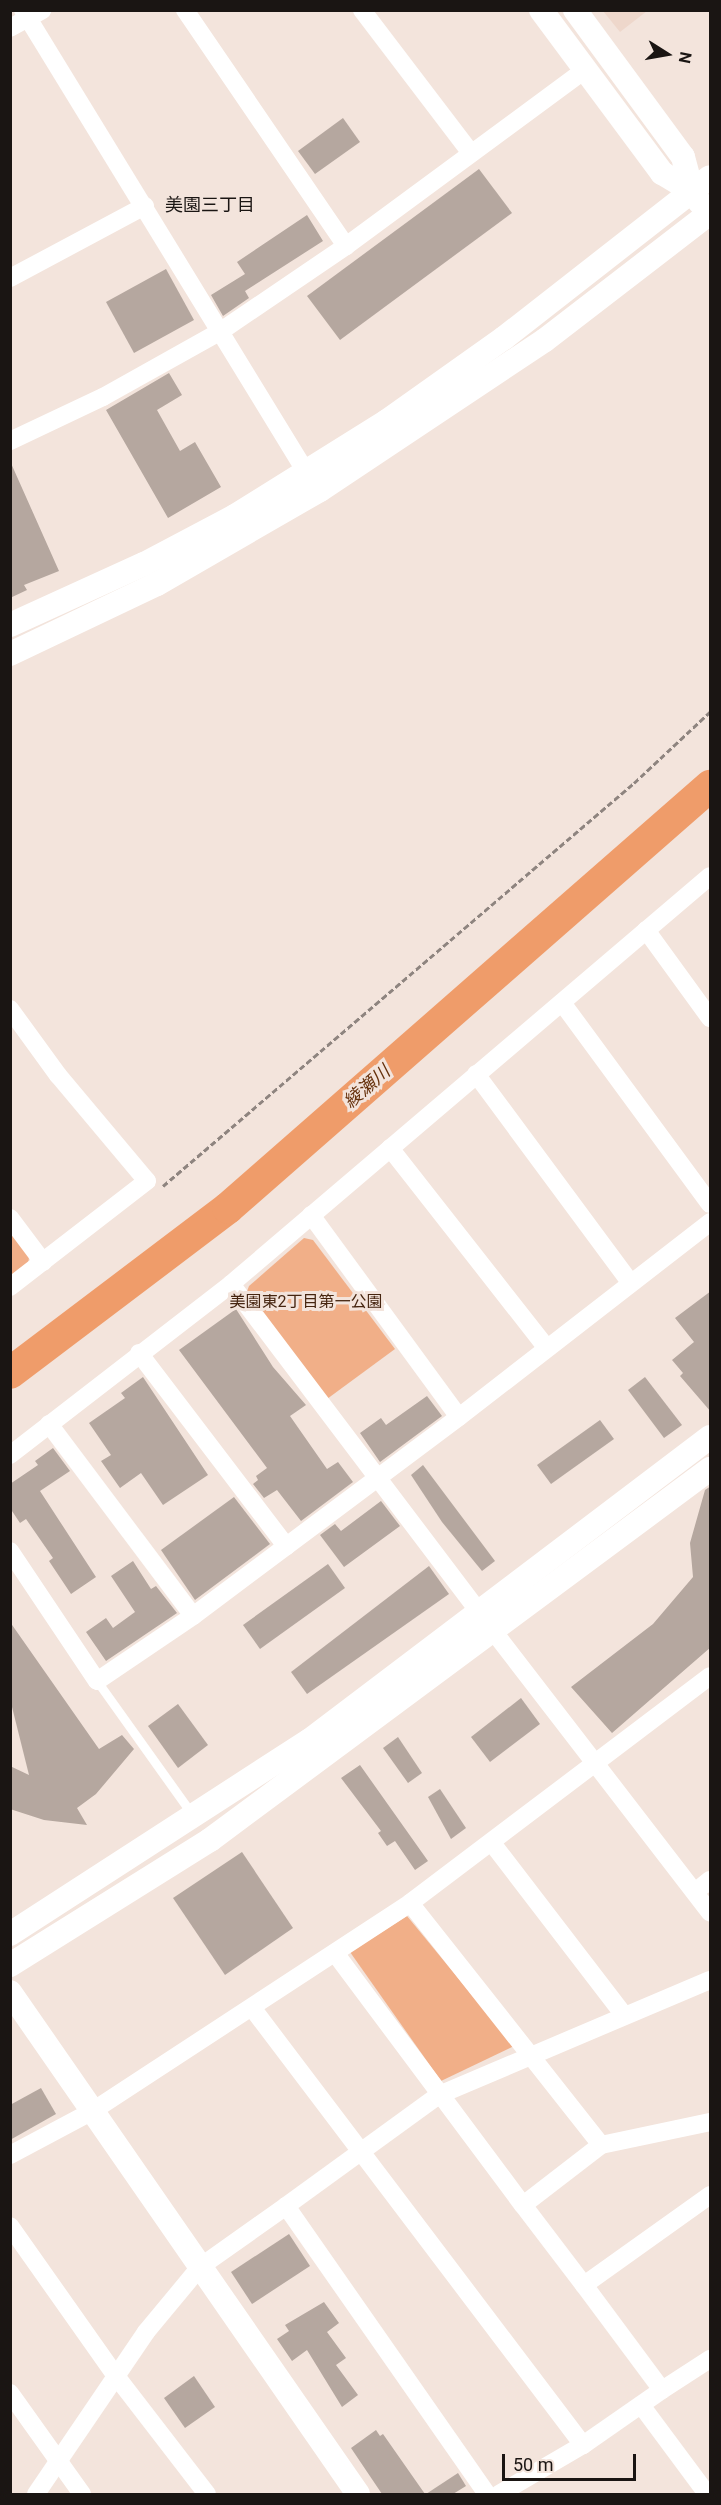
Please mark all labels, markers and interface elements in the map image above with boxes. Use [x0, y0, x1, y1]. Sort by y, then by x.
north arrow [637, 24, 697, 84]
text: N [675, 50, 696, 65]
district label: 美園三丁目 [165, 194, 255, 216]
water label: 綾瀬川 [340, 1061, 394, 1113]
park label: 美園東2丁目第一公園 [230, 1292, 382, 1312]
scale bar [505, 2442, 638, 2480]
text: 50 m [513, 2454, 553, 2475]

